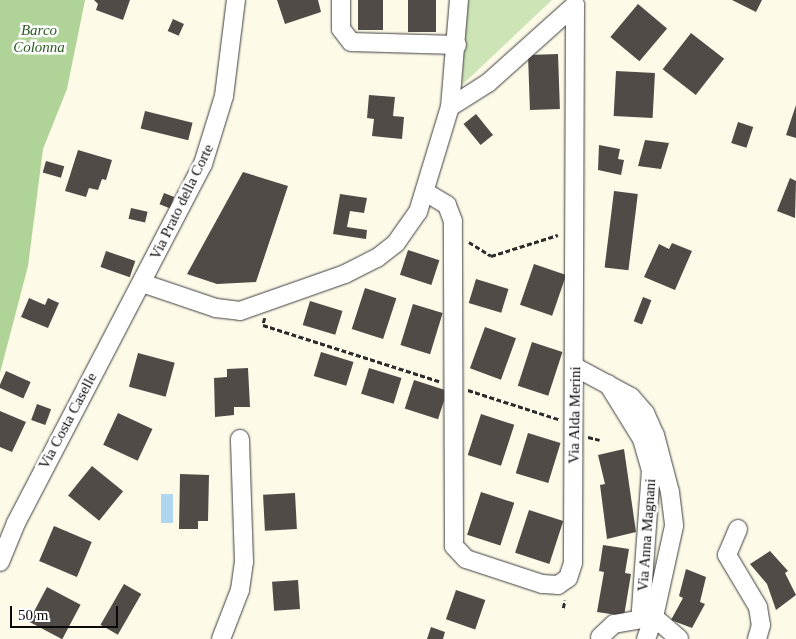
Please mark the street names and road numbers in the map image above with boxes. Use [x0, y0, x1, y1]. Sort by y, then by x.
street label: Via Prato della Corte [146, 141, 218, 263]
street label: Via Alda Merini [565, 366, 585, 464]
street label: Via Costa Caselle [35, 370, 101, 472]
street label: Via Anna Magnani [634, 477, 660, 593]

